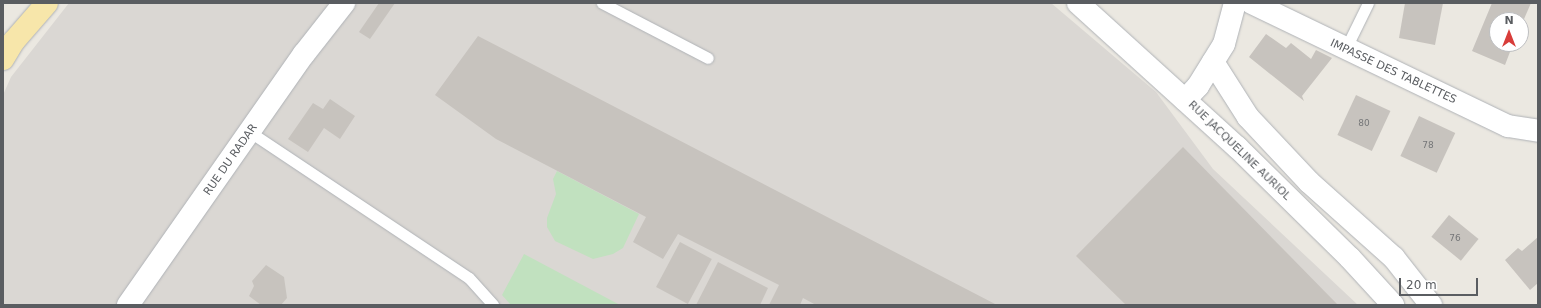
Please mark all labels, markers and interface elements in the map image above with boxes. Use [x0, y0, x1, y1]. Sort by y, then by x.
north arrow [1489, 12, 1529, 52]
text: N [1504, 14, 1514, 27]
street label: IMPASSE DES TABLETTES [1328, 37, 1458, 107]
street label: RUE JACQUELINE AURIOL [1185, 99, 1293, 203]
house number: 80 [1358, 118, 1370, 128]
street label: RUE DU RADAR [201, 122, 261, 198]
house number: 78 [1422, 140, 1434, 150]
house number: 76 [1449, 233, 1461, 243]
scale bar [1401, 270, 1480, 296]
text: 20 m [1406, 278, 1437, 292]

